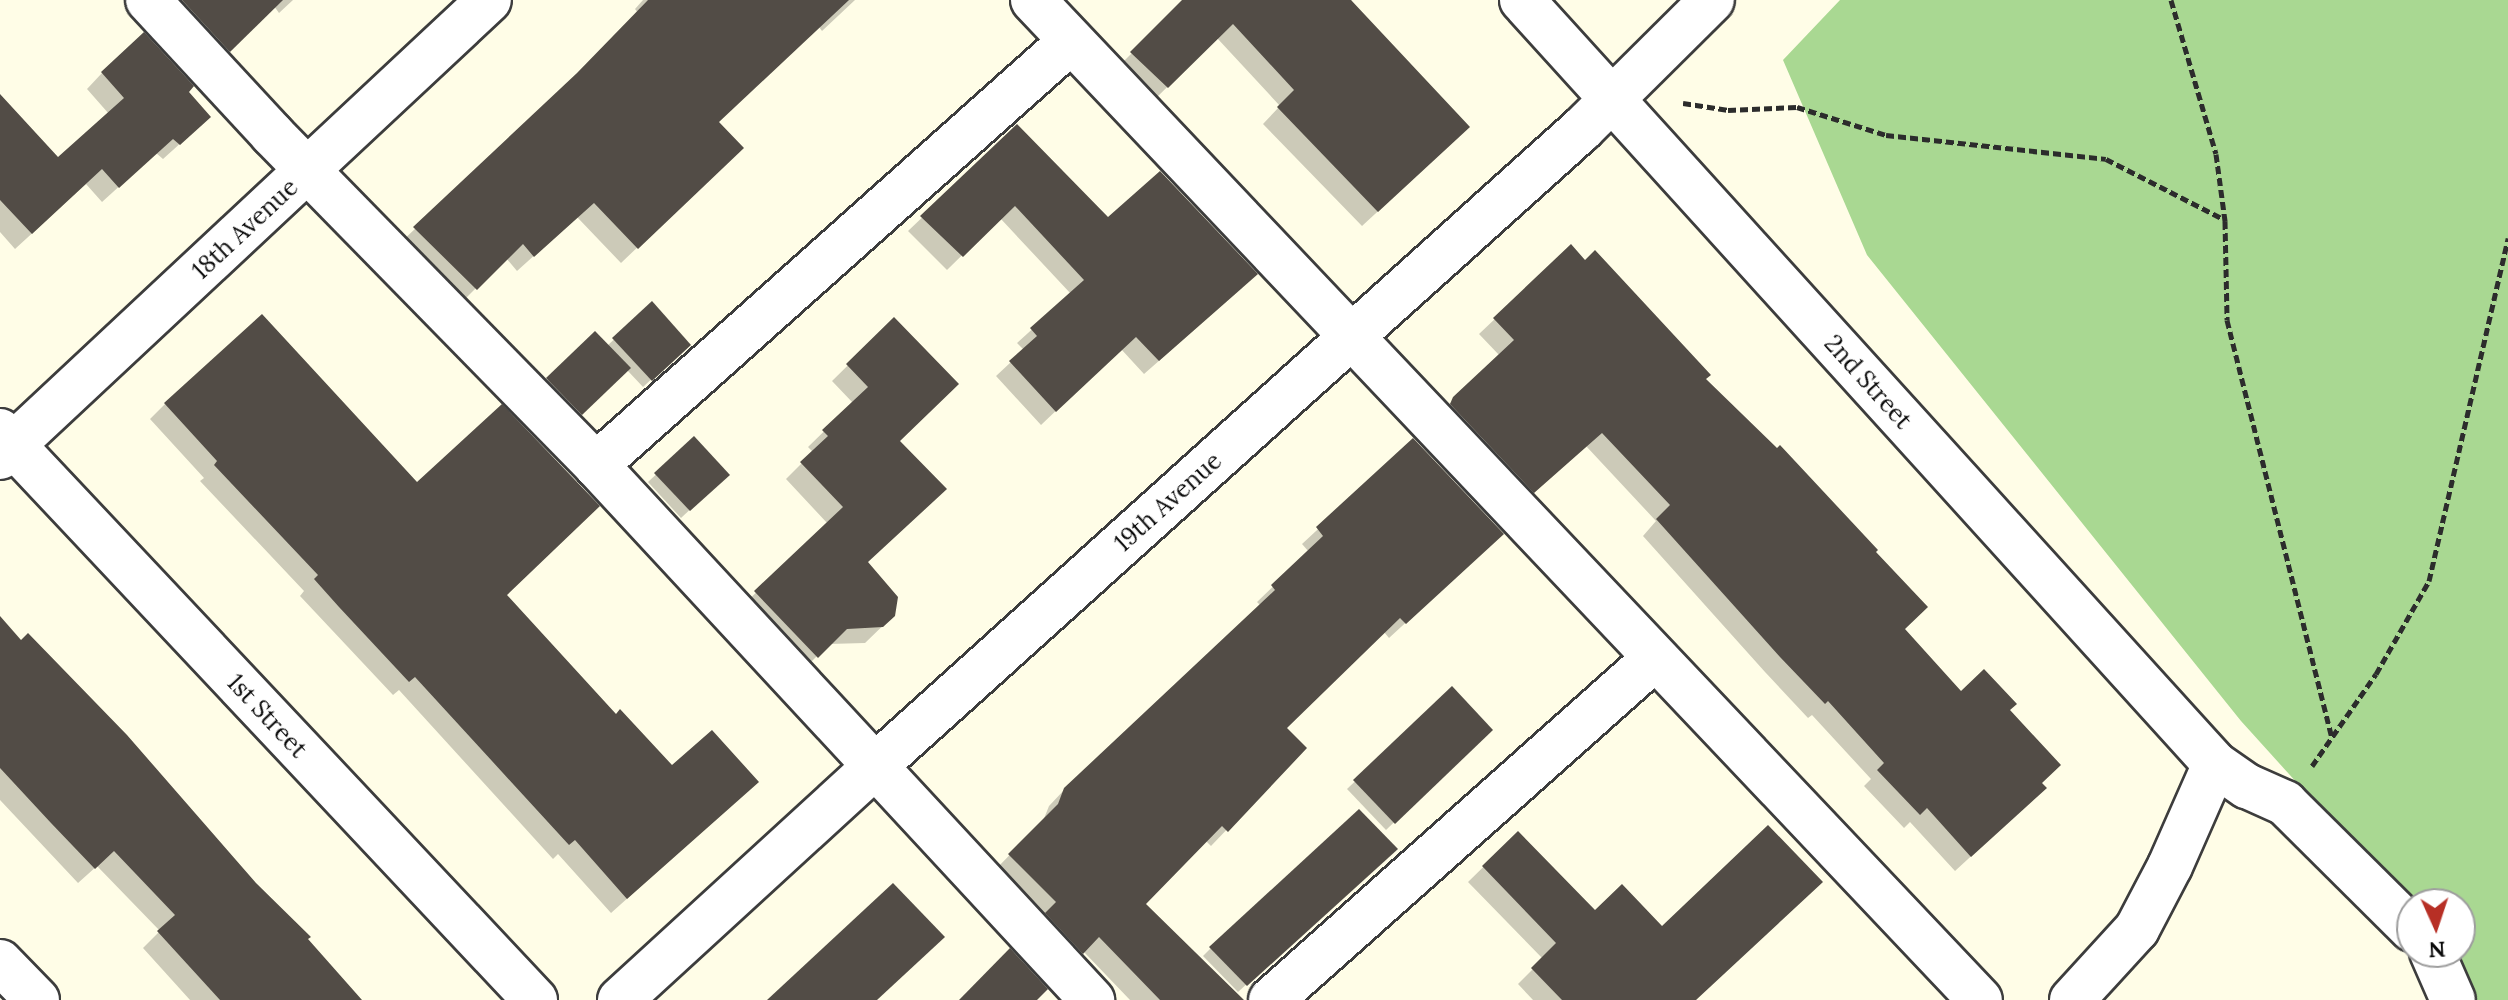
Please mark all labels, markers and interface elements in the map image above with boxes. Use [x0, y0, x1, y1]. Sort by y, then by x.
street label: 18th Avenue [186, 173, 304, 285]
street label: 2nd Street [1818, 329, 1918, 435]
street label: 19th Avenue [1109, 446, 1227, 558]
street label: 1st Street [221, 668, 313, 764]
north arrow [2396, 888, 2476, 968]
text: N [2428, 936, 2446, 964]

